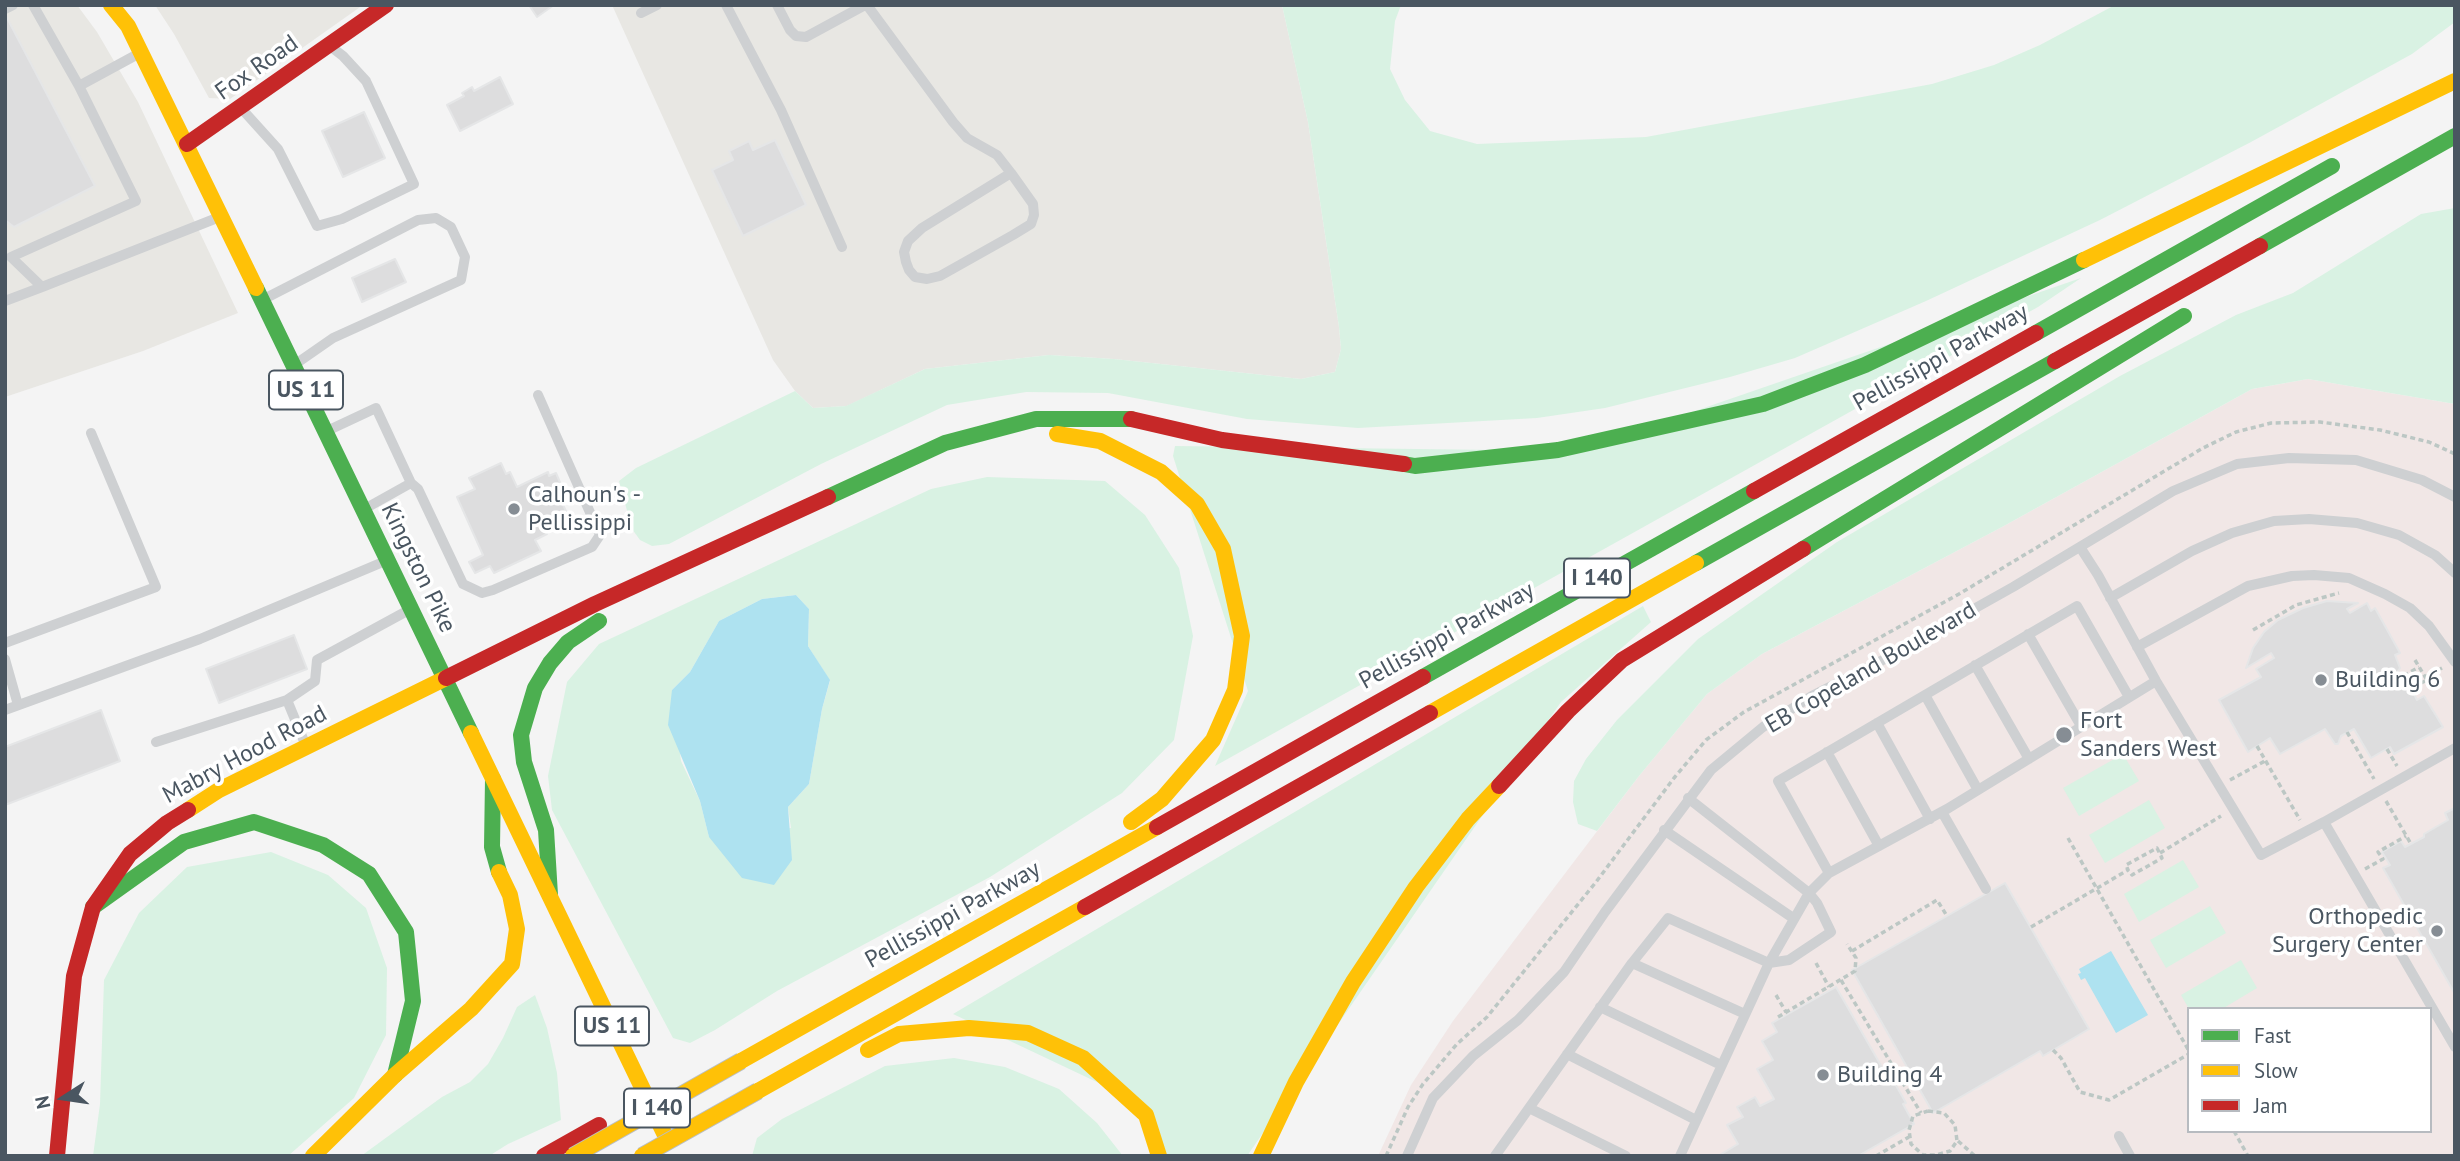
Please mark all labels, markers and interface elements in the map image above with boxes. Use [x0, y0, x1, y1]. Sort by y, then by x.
street label: Fox Road [210, 29, 304, 107]
street label: Pellissippi Parkway [1849, 298, 2033, 418]
road number: US 11 [269, 370, 343, 410]
place label: Calhoun's - Pellissippi [528, 481, 641, 537]
street label: Kingston Pike [374, 498, 462, 638]
marker: Calhoun's - Pellissippi [506, 501, 522, 517]
road number: I 140 [1564, 558, 1630, 598]
street label: Pellissippi Parkway [1355, 576, 1539, 696]
street label: EB Copeland Boulevard [1760, 596, 1982, 740]
place label: Building 6 [2335, 666, 2440, 694]
marker: Building 6 [2313, 672, 2329, 688]
street label: Mabry Hood Road [158, 700, 332, 810]
place label: Fort Sanders West [2080, 707, 2217, 763]
marker: Fort Sanders West [2054, 725, 2074, 745]
street label: Pellissippi Parkway [861, 855, 1045, 975]
place label: Orthopedic Surgery Center [2272, 903, 2423, 959]
marker: Orthopedic Surgery Center [2429, 923, 2445, 939]
road number: US 11 [575, 1007, 649, 1046]
legend [2187, 1007, 2432, 1133]
text: Fast [2254, 1022, 2291, 1049]
text: Slow [2254, 1057, 2298, 1084]
place label: Building 4 [1837, 1061, 1942, 1089]
north arrow [28, 1063, 98, 1133]
marker: Building 4 [1815, 1067, 1831, 1083]
road number: I 140 [624, 1088, 690, 1128]
text: Jam [2254, 1092, 2288, 1119]
text: N [29, 1094, 55, 1111]

